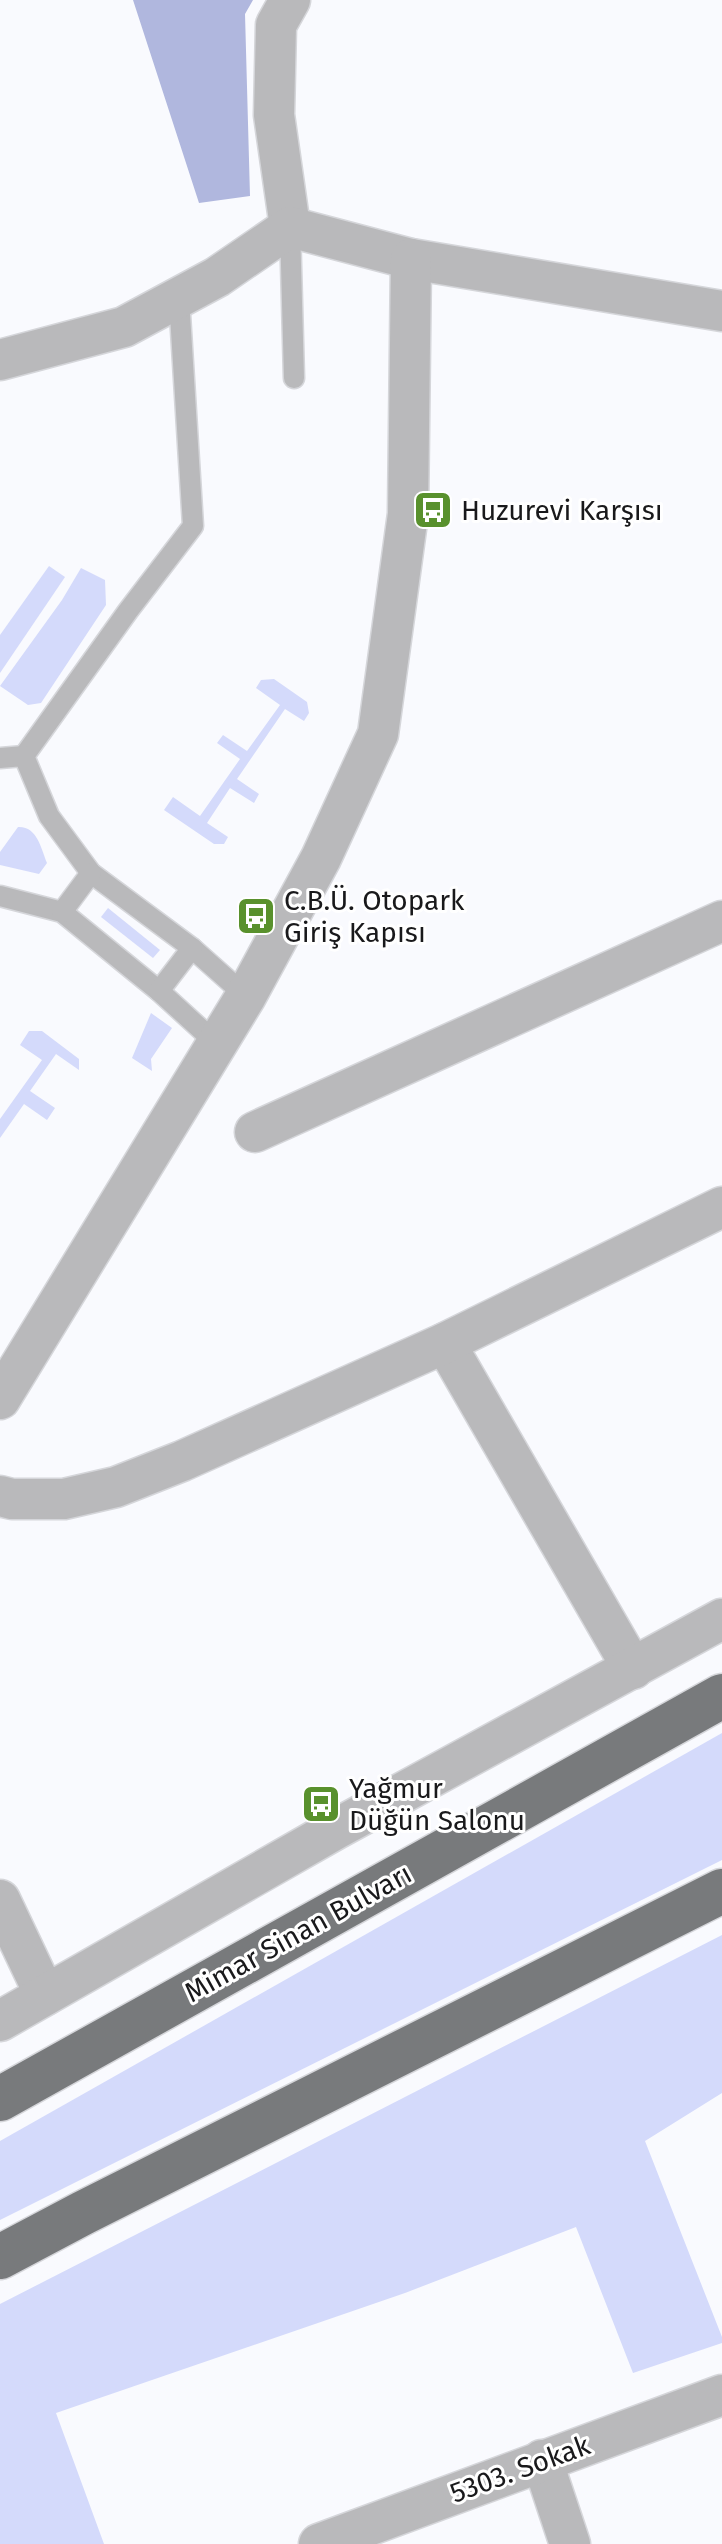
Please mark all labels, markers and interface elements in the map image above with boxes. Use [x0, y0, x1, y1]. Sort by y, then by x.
bus stop icon: Huzurevi Karşısı [412, 489, 454, 531]
place label: Huzurevi Karşısı [461, 494, 663, 527]
place label: C.B.Ü. Otopark Giriş Kapısı [284, 884, 465, 949]
bus stop icon: C.B.Ü. Otopark Giriş Kapısı [235, 895, 277, 937]
place label: Yağmur Düğün Salonu [349, 1772, 525, 1837]
bus stop icon: Yağmur Düğün Salonu [300, 1783, 342, 1825]
street label: Mimar Sinan Bulvarı [179, 1857, 417, 2009]
street label: 5303. Sokak [446, 2428, 595, 2510]

